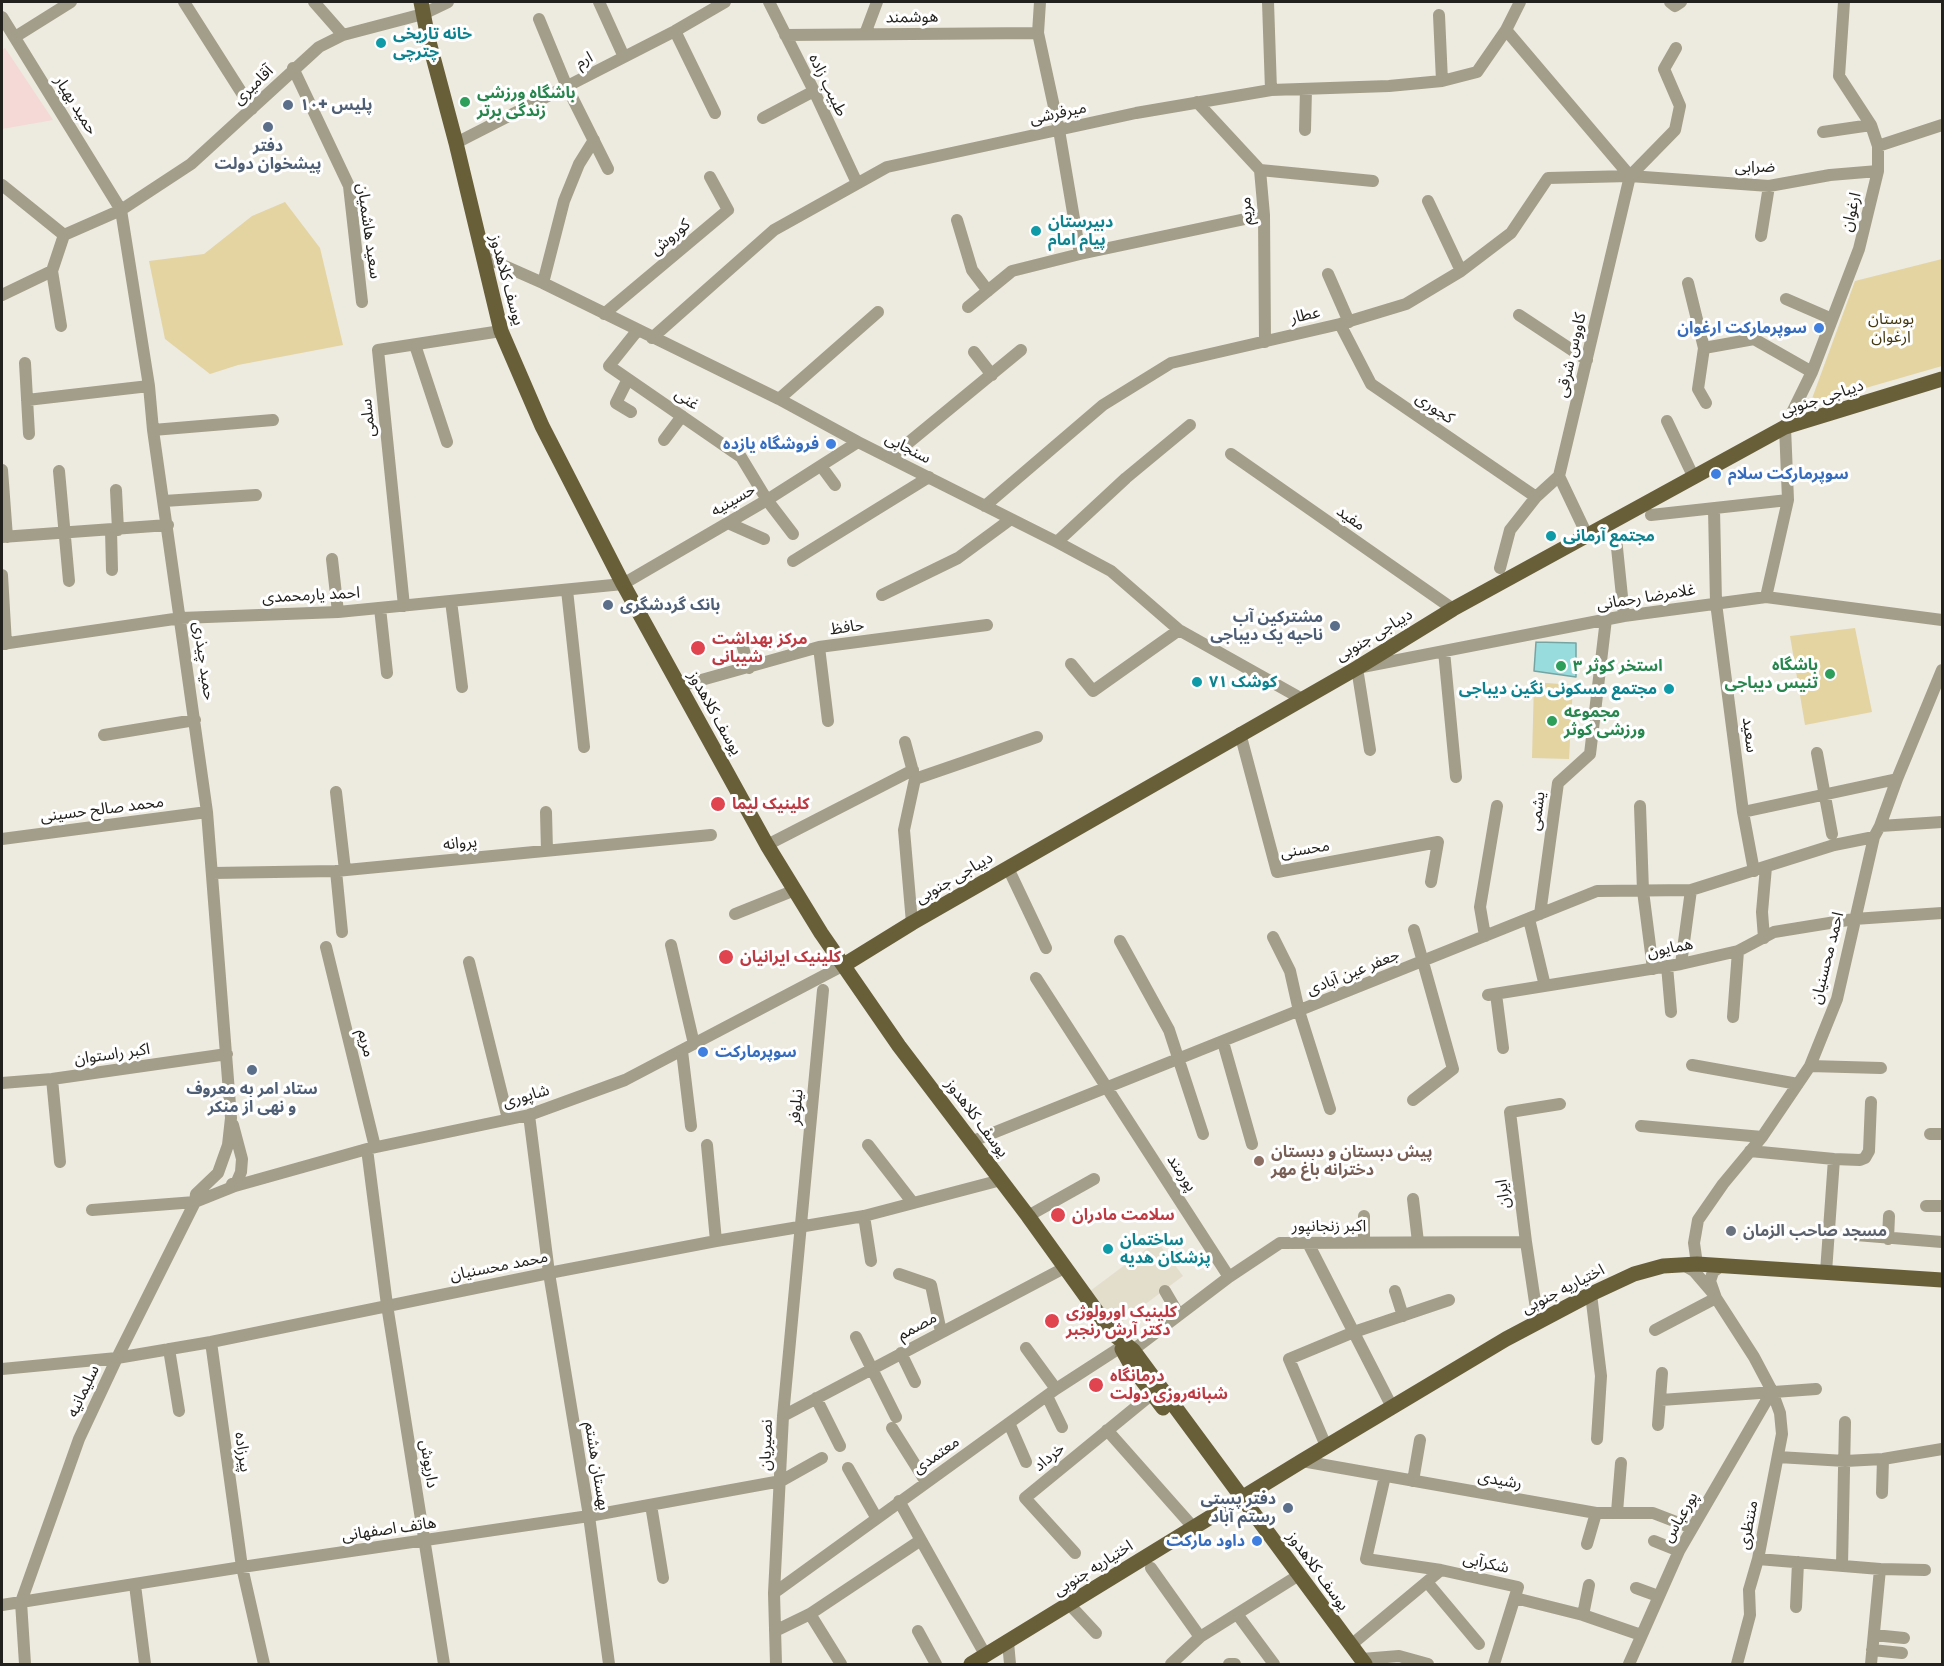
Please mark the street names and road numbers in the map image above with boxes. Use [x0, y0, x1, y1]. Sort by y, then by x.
street label: هوشمند [886, 7, 938, 27]
street label: ارم [572, 48, 596, 72]
street label: طبیب زاده [805, 51, 851, 119]
street label: آقامیری [229, 61, 277, 109]
street label: حمید بهیار [50, 72, 102, 138]
street label: میرفرشی [1028, 98, 1088, 128]
street label: ضرابی [1735, 157, 1775, 177]
street label: سعید هاشمیان [353, 182, 385, 280]
street label: ارغوان [1837, 190, 1865, 234]
street label: مریم [1235, 196, 1257, 226]
street label: کوروش [646, 215, 694, 259]
street label: یوسف کلاهدوز [486, 232, 528, 328]
street label: عطار [1288, 302, 1322, 328]
street label: کاووس شرقی [1552, 311, 1590, 399]
street label: دیباجی جنوبی [1778, 376, 1866, 420]
street label: غنی [671, 384, 703, 414]
street label: کجوری [1412, 388, 1458, 428]
street label: سلمی [356, 398, 380, 438]
street label: سنجابی [882, 428, 934, 468]
street label: حسینیه [707, 480, 759, 520]
street label: مفید [1333, 501, 1369, 535]
street label: غلامرضا رحمانی [1595, 580, 1697, 614]
street label: احمد یارمحمدی [261, 583, 361, 607]
street label: دیباجی جنوبی [1332, 605, 1416, 665]
street label: حافظ [829, 615, 865, 639]
street label: حمید چیذری [189, 621, 219, 701]
street label: یوسف کلاهدوز [684, 668, 746, 758]
street label: سعید [1738, 716, 1762, 754]
street label: یشمی [1525, 790, 1549, 832]
street label: محمد صالح حسینی [39, 792, 165, 826]
street label: پروانه [442, 832, 478, 854]
street label: محسنی [1279, 836, 1331, 862]
street label: دیباجی جنوبی [912, 848, 996, 908]
street label: احمد محسنیان [1806, 910, 1848, 1006]
street label: همایون [1645, 934, 1695, 962]
street label: جعفر عین آبادی [1304, 945, 1402, 999]
street label: مریم [353, 1027, 379, 1059]
street label: اکبر راستوان [73, 1039, 151, 1069]
street label: یوسف کلاهدوز [941, 1075, 1013, 1161]
street label: شاپوری [500, 1080, 552, 1112]
street label: نیلوفر [785, 1088, 807, 1126]
street label: پورمند [1163, 1151, 1201, 1195]
street label: ایران [1492, 1178, 1514, 1210]
street label: اکبر زنجانپور [1292, 1216, 1366, 1236]
street label: محمد محسنیان [448, 1247, 550, 1285]
street label: اختیاریه جنوبی [1518, 1260, 1608, 1318]
street label: مصمم [894, 1308, 940, 1344]
street label: سلیمانیه [63, 1362, 103, 1420]
street label: نصیریان [756, 1419, 776, 1471]
street label: بهستان هشتم [581, 1420, 613, 1512]
street label: پیرزاده [231, 1431, 255, 1473]
street label: معتمدی [909, 1432, 963, 1478]
street label: داریوش [416, 1439, 442, 1489]
street label: خرداد [1030, 1439, 1068, 1475]
street label: رشیدی [1476, 1467, 1524, 1493]
street label: پورعباس [1658, 1488, 1702, 1546]
street label: منتظری [1734, 1499, 1762, 1551]
street label: هاتف اصفهانی [341, 1513, 437, 1545]
street label: یوسف کلاهدوز [1283, 1528, 1353, 1614]
street label: اختیاریه جنوبی [1050, 1536, 1136, 1600]
street label: شکرآبی [1461, 1549, 1511, 1577]

